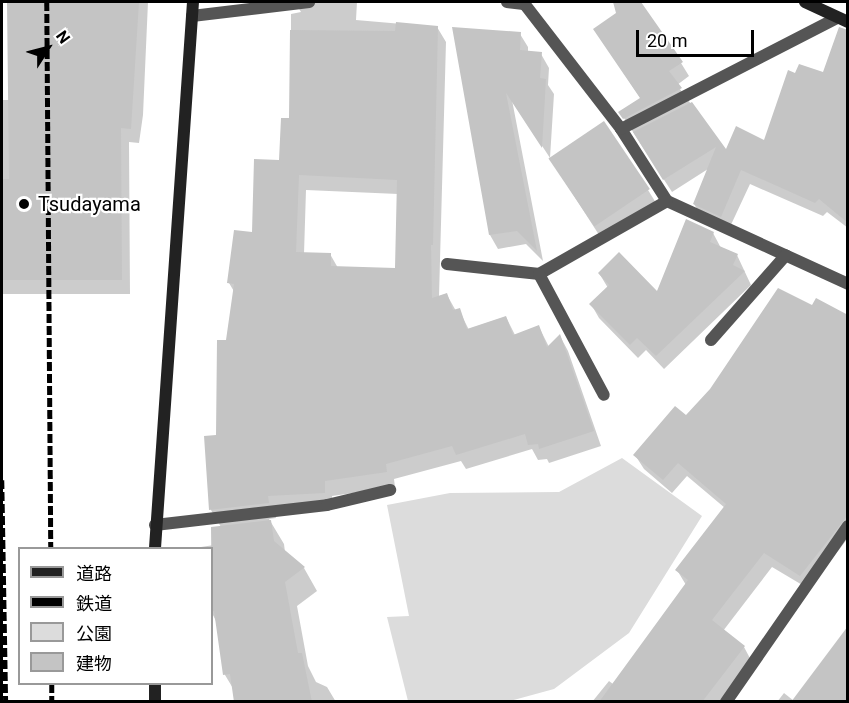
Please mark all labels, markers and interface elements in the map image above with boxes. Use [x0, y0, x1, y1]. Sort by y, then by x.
north arrow [18, 18, 78, 78]
scale bar [639, 18, 758, 56]
text: N [52, 27, 74, 47]
text: 20 m [647, 30, 687, 51]
place label: Tsudayama [38, 192, 141, 216]
marker: Tsudayama [15, 195, 33, 213]
legend [18, 547, 213, 685]
text: 道路 [76, 563, 112, 584]
text: 鉄道 [76, 593, 112, 614]
text: 公園 [76, 623, 112, 644]
text: 建物 [76, 653, 112, 674]

